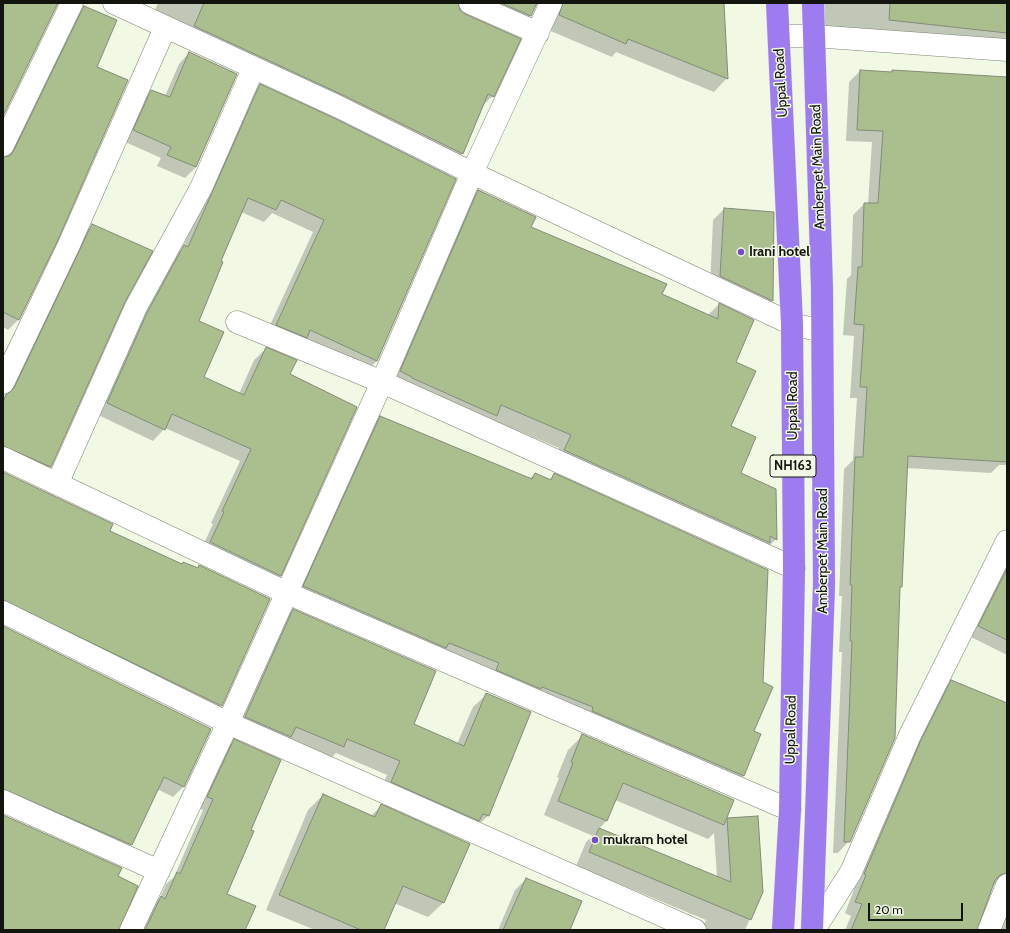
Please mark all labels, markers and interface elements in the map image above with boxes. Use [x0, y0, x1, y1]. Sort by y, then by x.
street label: Uppal Road [771, 48, 791, 118]
street label: Amberpet Main Road [807, 104, 829, 230]
place label: Irani hotel [749, 244, 810, 260]
marker: Irani hotel [736, 247, 746, 257]
street label: Uppal Road [785, 371, 801, 441]
road number: NH163 [770, 455, 816, 477]
street label: Amberpet Main Road [815, 488, 831, 614]
street label: Uppal Road [782, 695, 800, 765]
place label: mukram hotel [603, 832, 688, 848]
marker: mukram hotel [590, 835, 600, 845]
scale bar [870, 895, 965, 921]
text: 20 m [875, 902, 903, 917]

